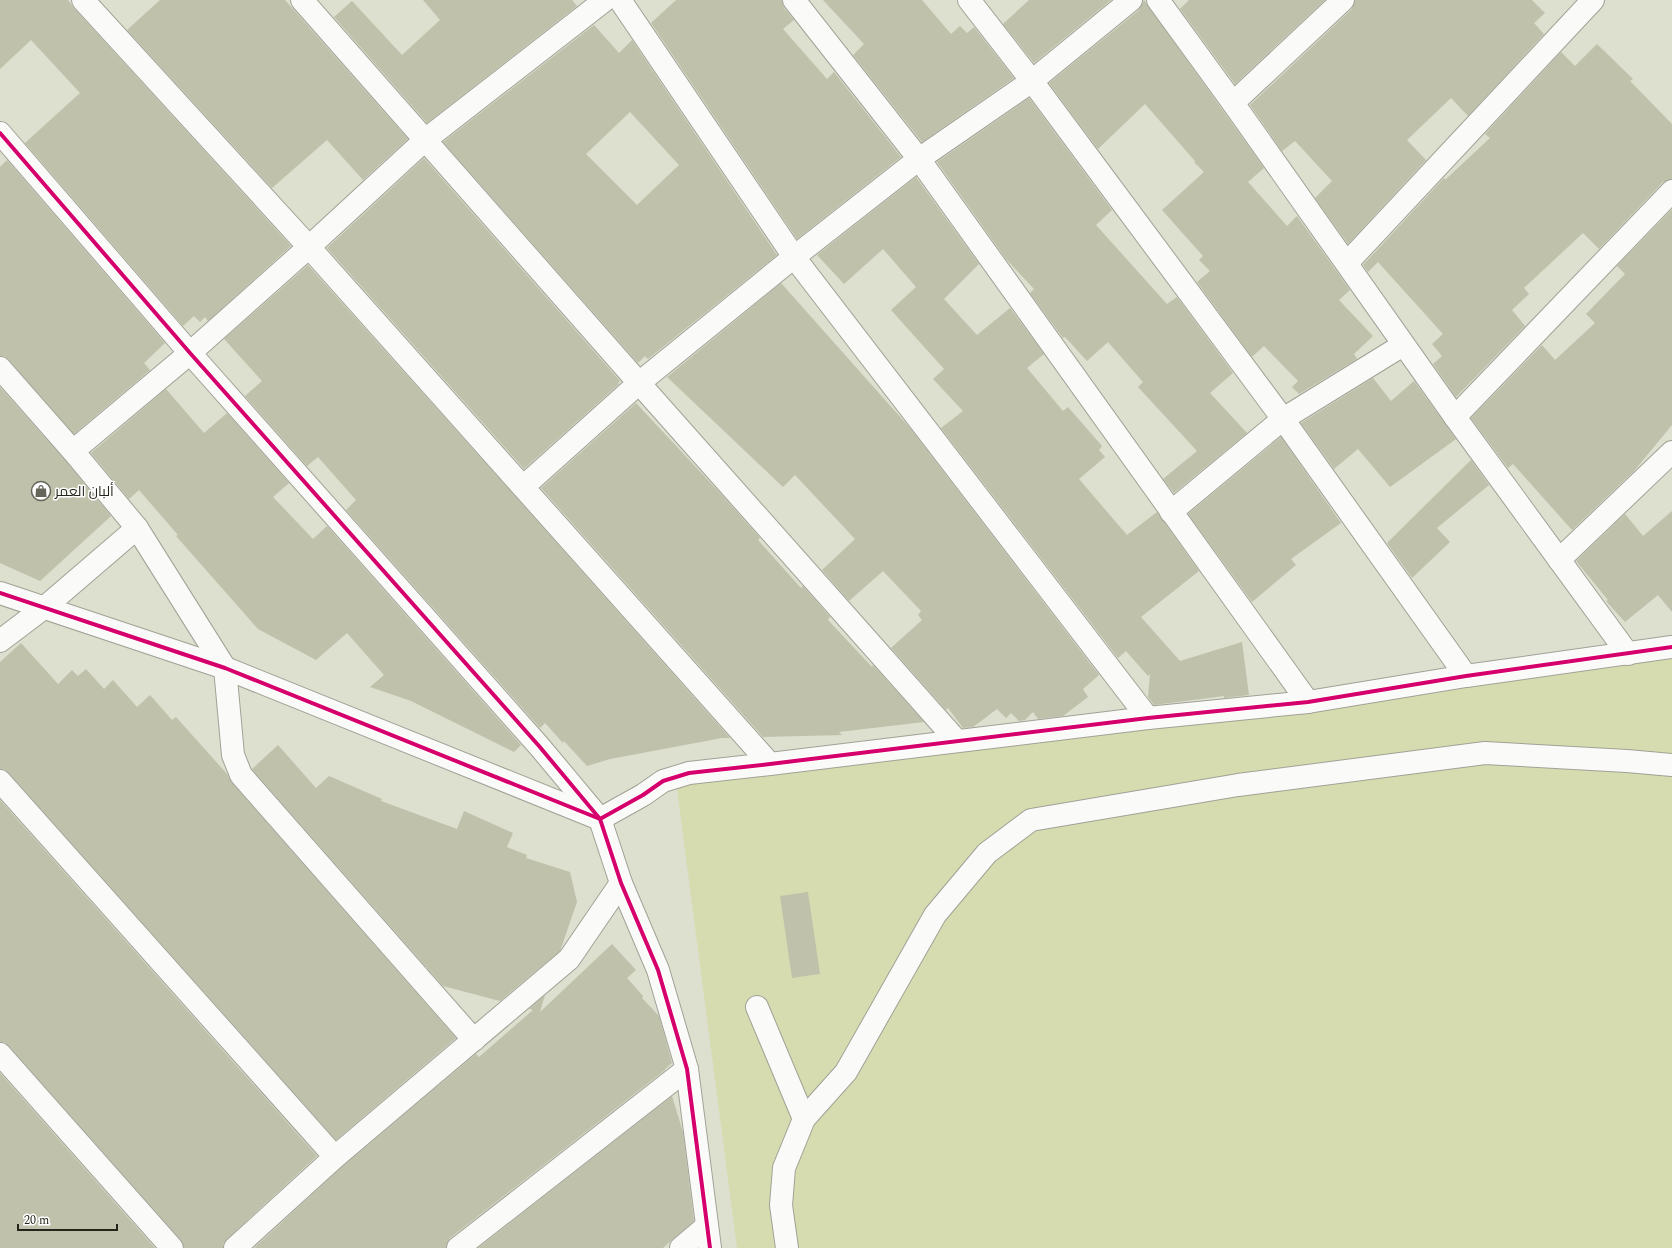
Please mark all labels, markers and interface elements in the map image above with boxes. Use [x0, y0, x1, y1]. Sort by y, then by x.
shop icon: ألبان العمر [30, 480, 52, 502]
place label: ألبان العمر [54, 481, 114, 502]
scale bar [18, 1206, 117, 1232]
text: 20 m [24, 1211, 49, 1230]

